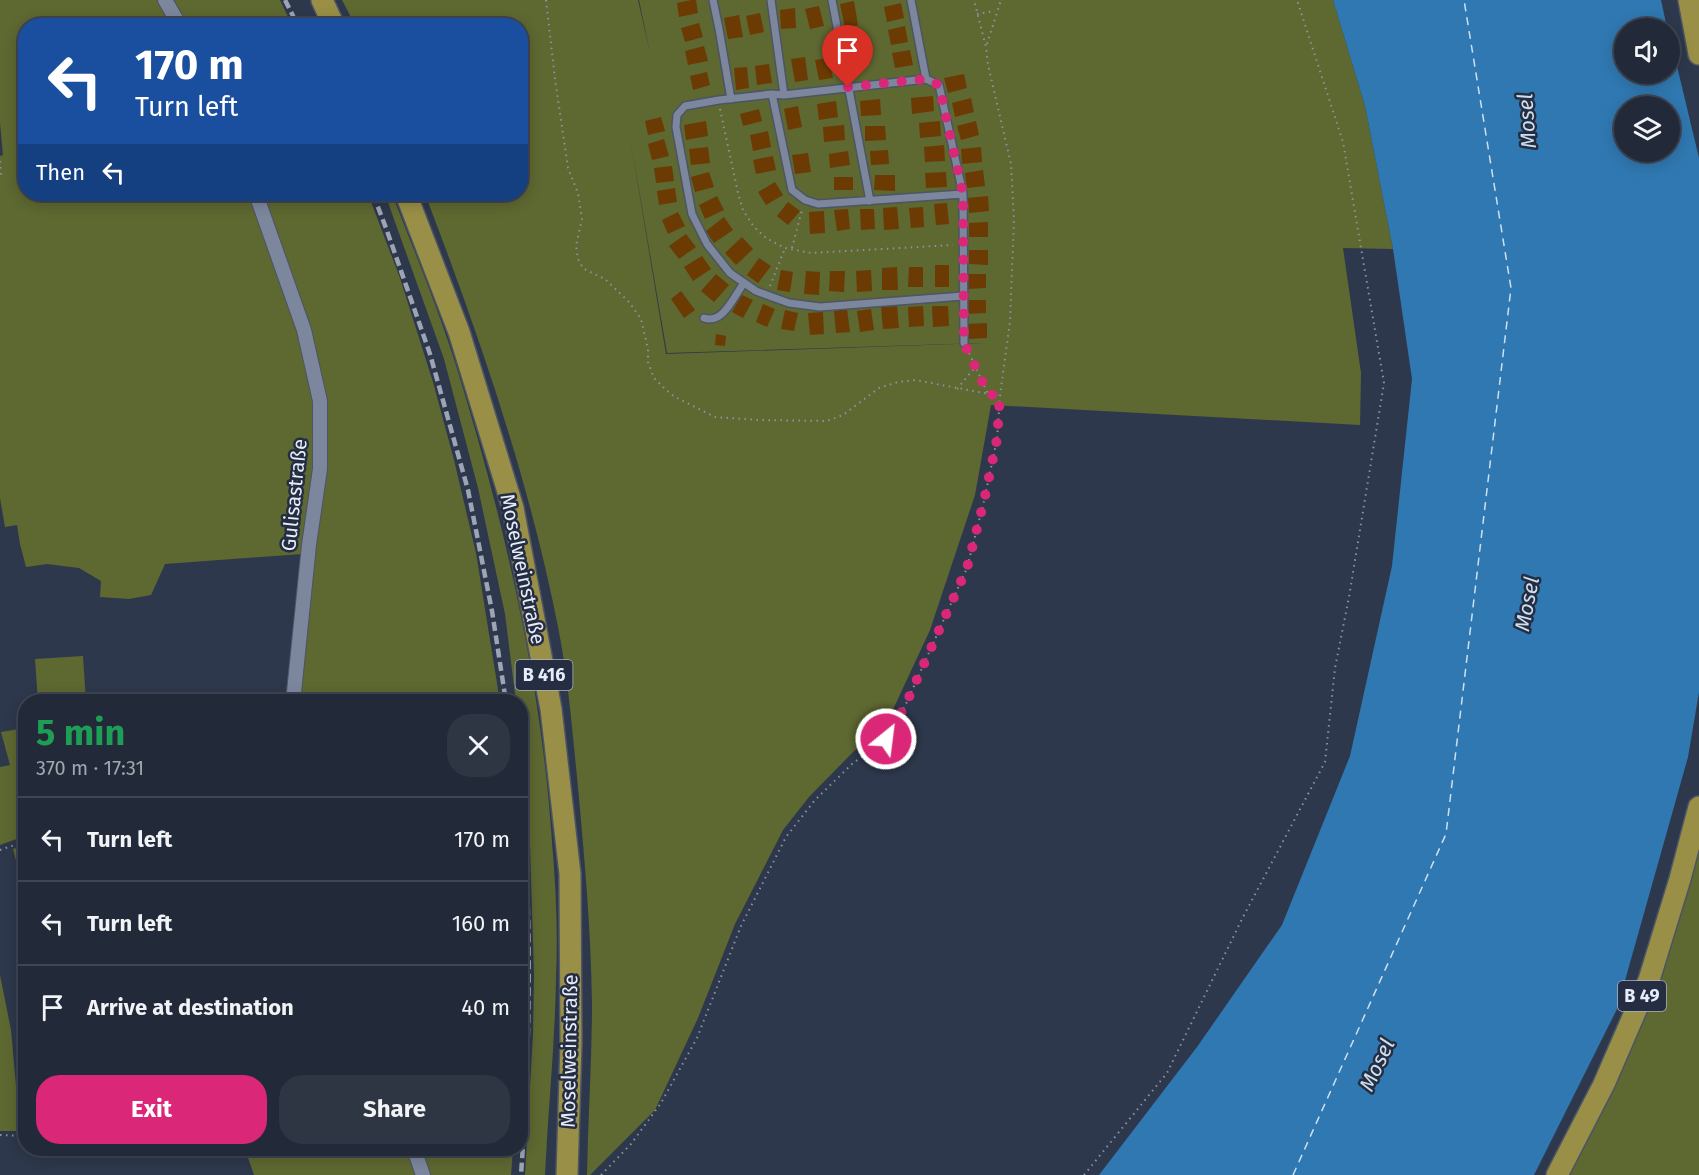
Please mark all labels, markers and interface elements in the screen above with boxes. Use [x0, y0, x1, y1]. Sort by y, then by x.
map controls [1614, 18, 1680, 162]
button: sound [1614, 18, 1680, 84]
pin [822, 25, 873, 87]
icon: arrive [831, 34, 864, 67]
text: 170 m [135, 40, 244, 90]
icon: left [36, 42, 114, 120]
text: Turn left [135, 91, 238, 123]
water label: Mosel [1512, 93, 1542, 149]
button: layers [1614, 96, 1680, 162]
icon: left [97, 156, 130, 189]
text: Then [36, 159, 85, 186]
street label: Gulisastraße [276, 438, 312, 552]
street label: Moselweinstraße [495, 492, 551, 646]
water label: Mosel [1509, 575, 1545, 633]
road number: B 416 [516, 660, 572, 690]
position arrow [854, 707, 918, 771]
text: 5 min [36, 711, 125, 755]
button: close [447, 714, 510, 777]
text: 370 m · 17:31 [36, 756, 144, 780]
icon: left [36, 823, 69, 856]
text: Turn left [87, 826, 172, 853]
text: 170 m [454, 826, 510, 853]
icon: left [36, 907, 69, 940]
text: Turn left [87, 910, 172, 937]
text: 160 m [452, 910, 510, 937]
street label: Moselweinstraße [556, 974, 582, 1128]
road number: B 49 [1618, 981, 1666, 1011]
icon: arrive [36, 991, 69, 1024]
text: Arrive at destination [87, 994, 294, 1021]
text: 40 m [461, 994, 510, 1021]
water label: Mosel [1354, 1035, 1400, 1095]
button: Exit [36, 1075, 267, 1144]
button: Share [279, 1075, 510, 1144]

